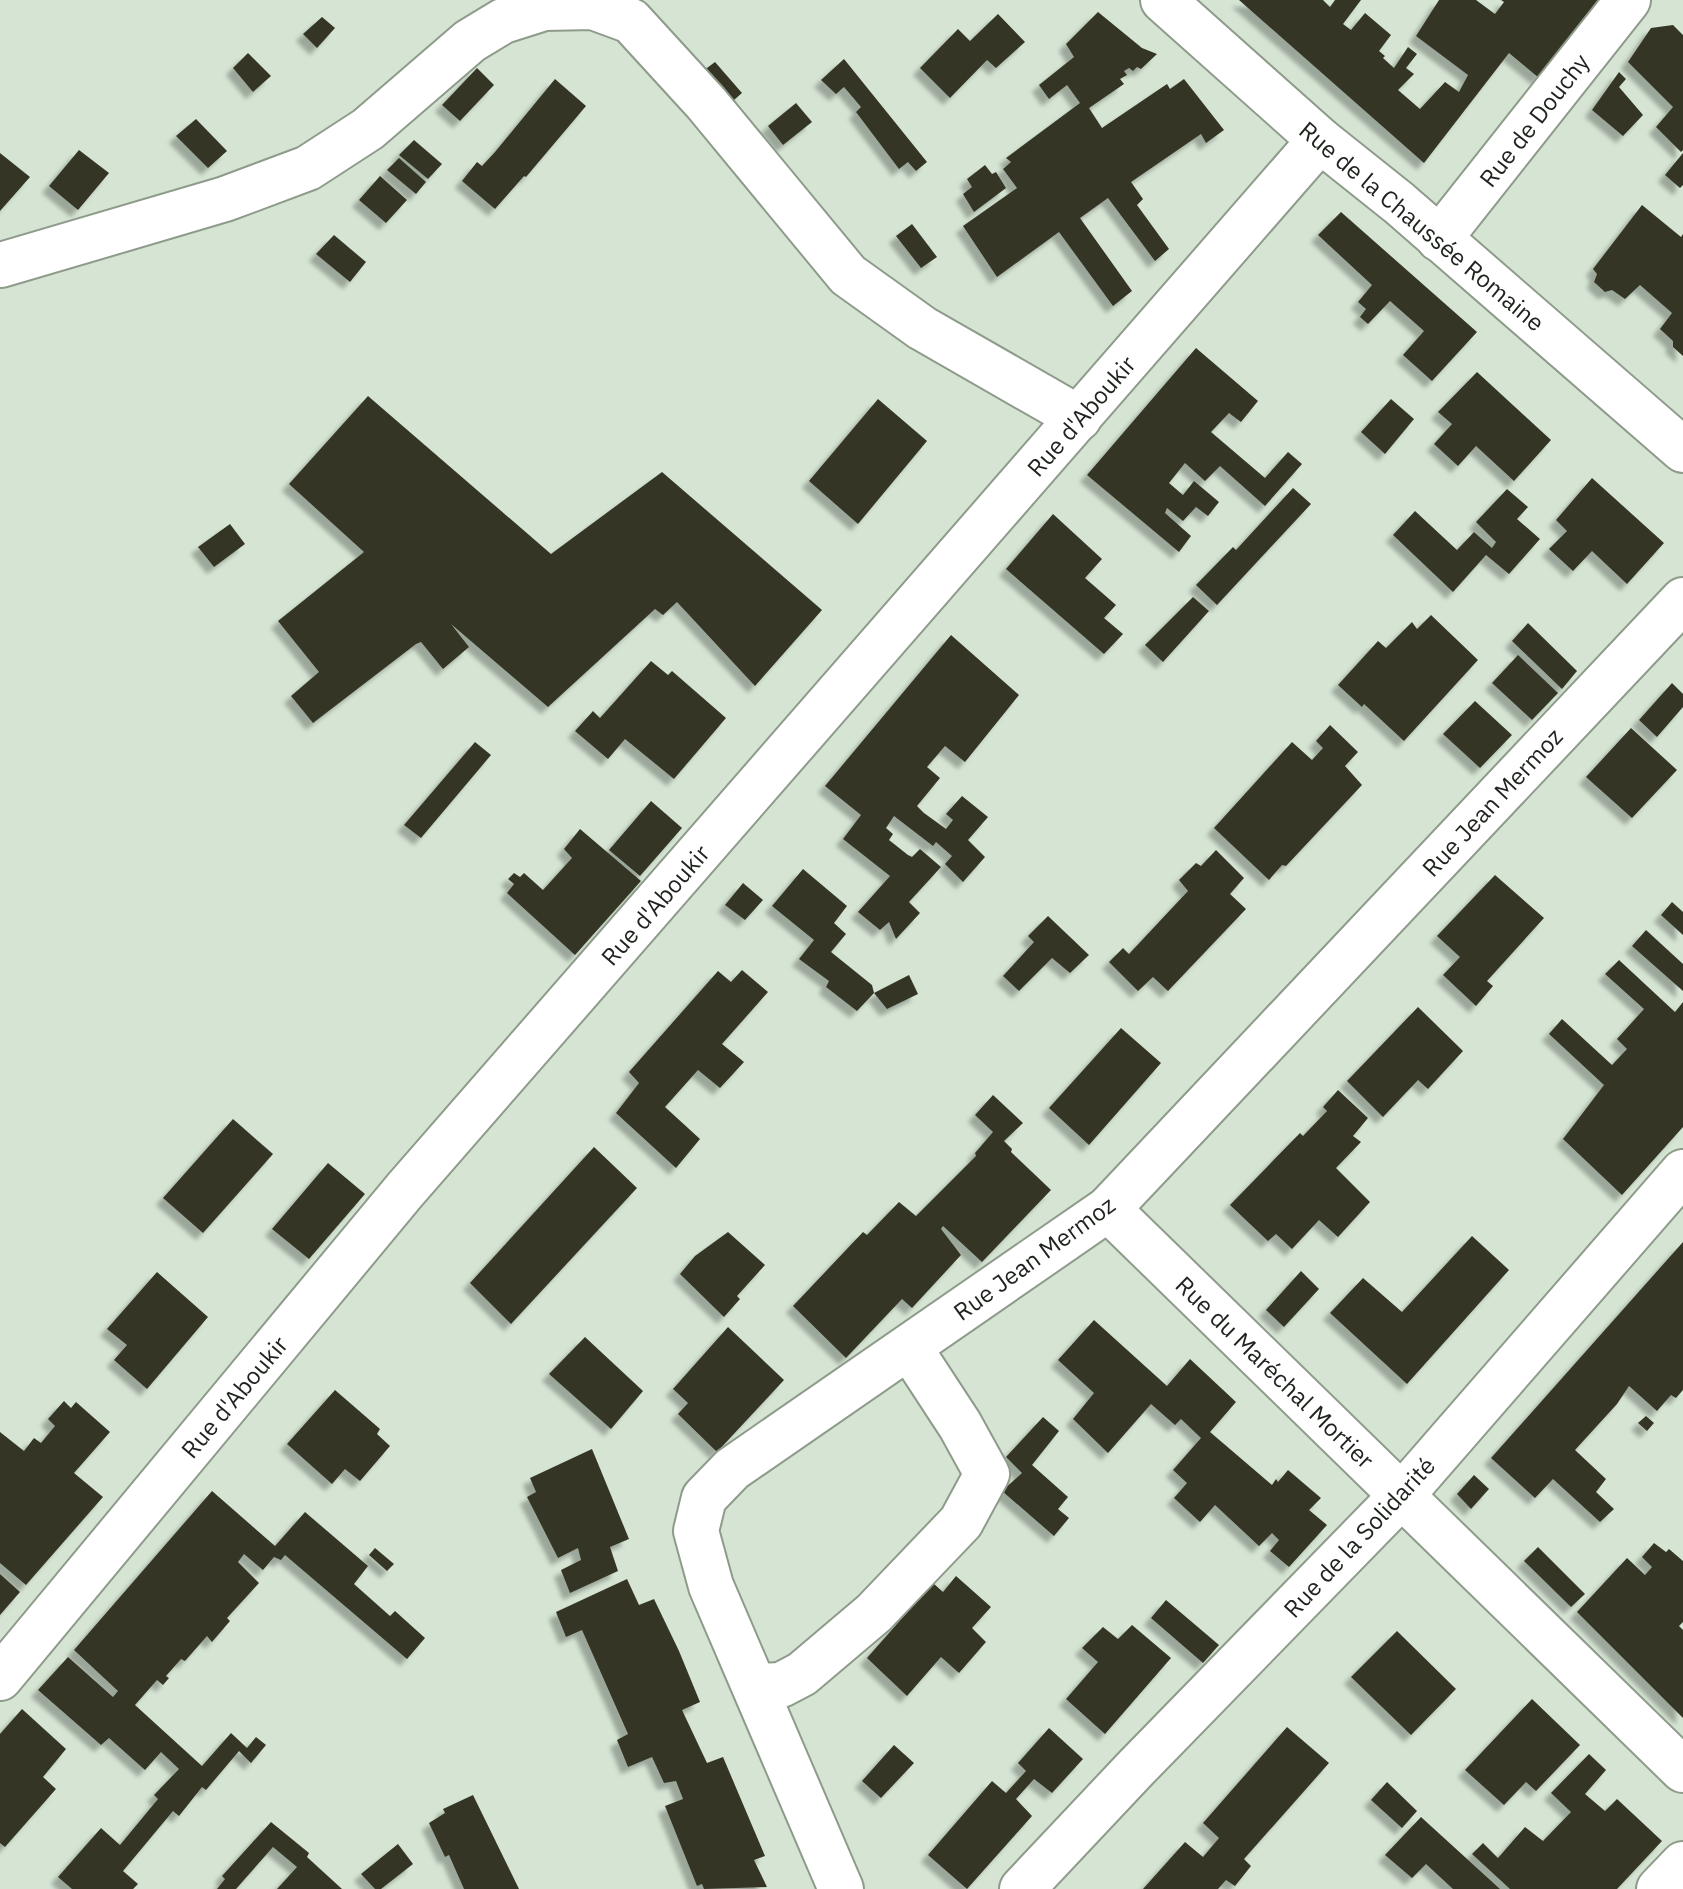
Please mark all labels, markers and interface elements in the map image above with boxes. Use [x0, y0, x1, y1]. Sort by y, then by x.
street label: Rue de Douchy [1472, 47, 1596, 193]
street label: Rue de la Chaussée Romaine [1293, 114, 1551, 338]
street label: Rue d'Aboukir [1020, 349, 1142, 483]
street label: Rue Jean Mermoz [1415, 721, 1569, 883]
street label: Rue d'Aboukir [594, 838, 716, 972]
street label: Rue Jean Mermoz [947, 1189, 1121, 1327]
street label: Rue du Maréchal Mortier [1169, 1269, 1381, 1475]
street label: Rue d'Aboukir [173, 1329, 295, 1465]
street label: Rue de la Solidarité [1276, 1450, 1442, 1624]

